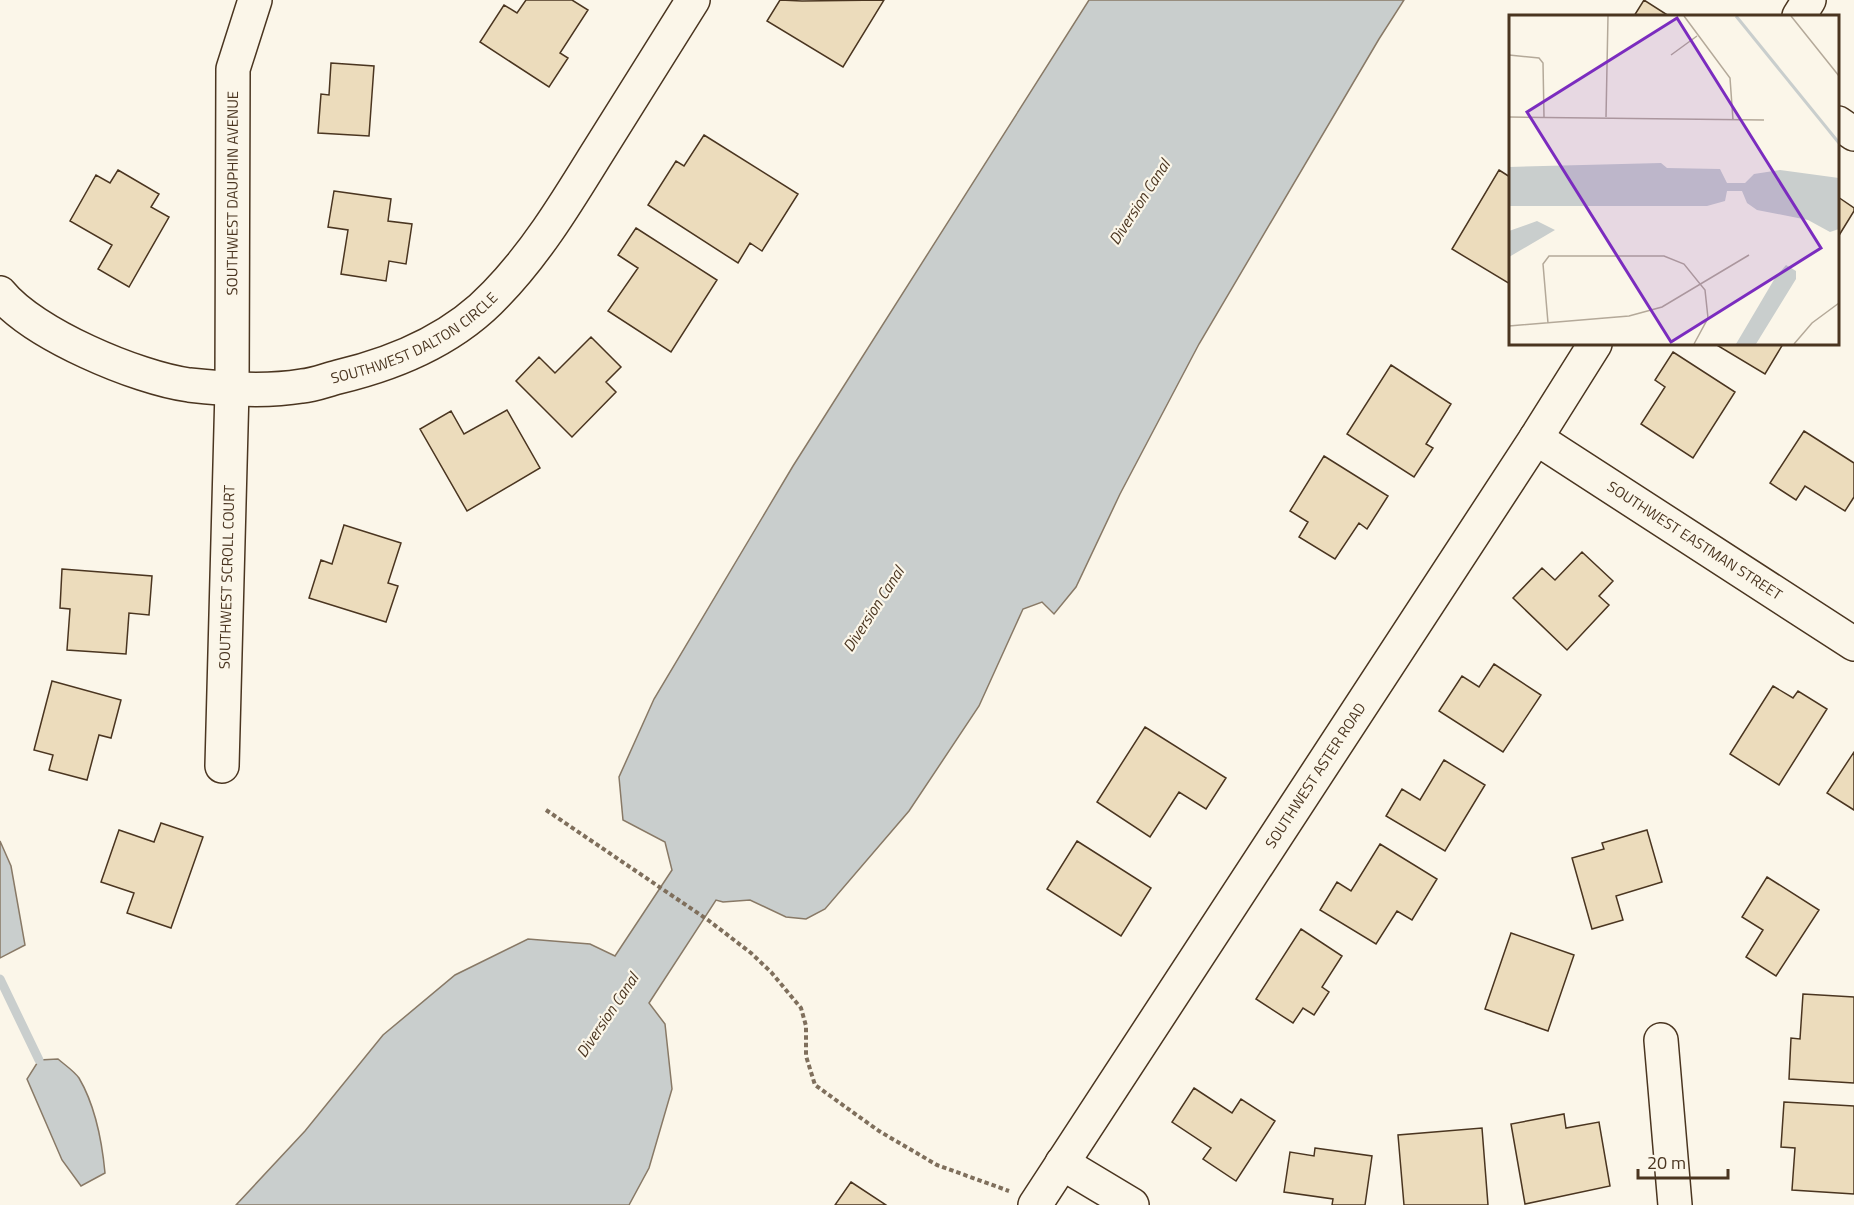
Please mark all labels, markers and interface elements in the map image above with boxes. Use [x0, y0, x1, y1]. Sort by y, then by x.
inset map [1509, 15, 1839, 345]
street label: SOUTHWEST DAUPHIN AVENUE [220, 91, 244, 295]
water label: Diversion Canal [1102, 153, 1176, 249]
street label: SOUTHWEST DALTON CIRCLE [328, 287, 503, 389]
street label: SOUTHWEST EASTMAN STREET [1603, 475, 1787, 606]
street label: SOUTHWEST SCROLL COURT [213, 484, 240, 670]
water label: Diversion Canal [836, 560, 910, 656]
street label: SOUTHWEST ASTER ROAD [1259, 698, 1371, 853]
water label: Diversion Canal [570, 967, 645, 1062]
scale bar [1638, 1142, 1728, 1180]
text: 20 m [1647, 1149, 1686, 1176]

